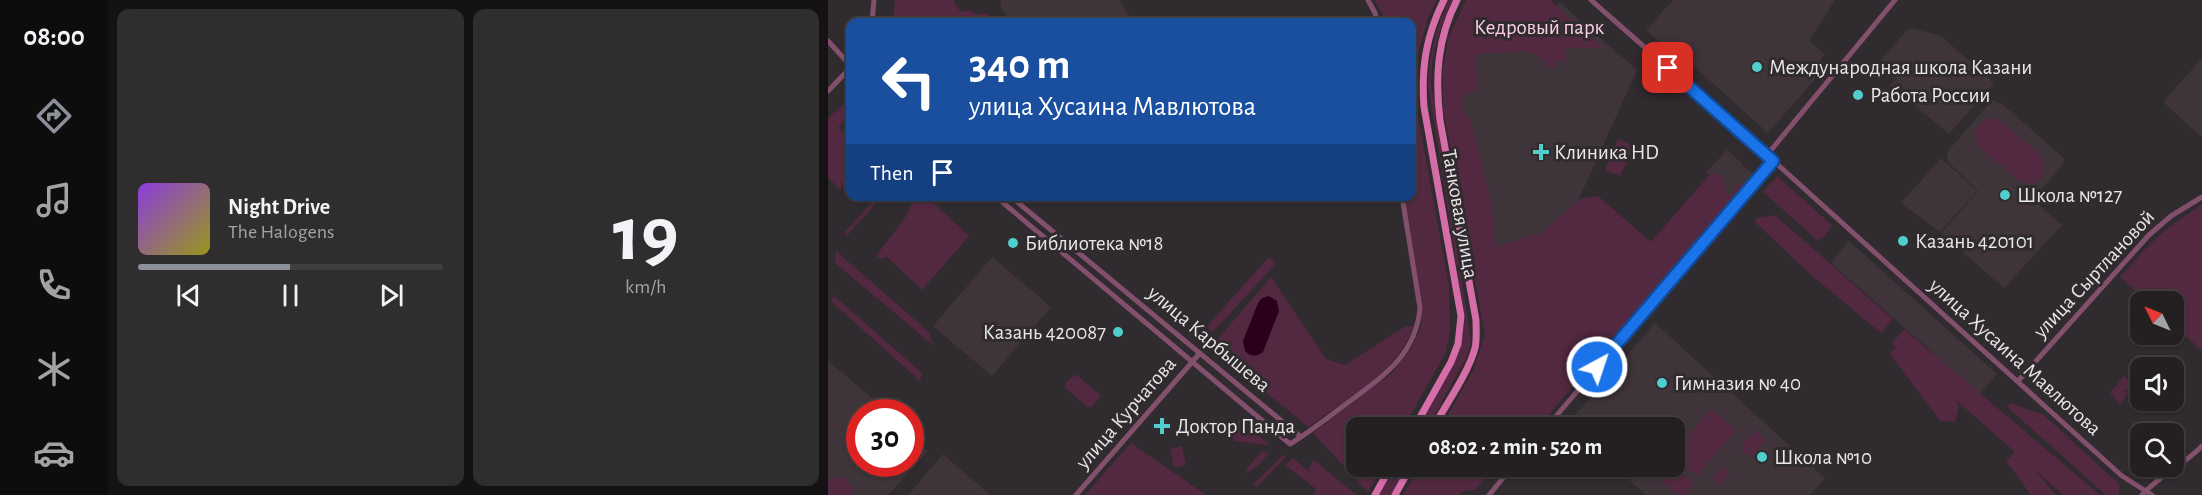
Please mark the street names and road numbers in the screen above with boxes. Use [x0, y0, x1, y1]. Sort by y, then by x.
street label: Танковая улица [1438, 148, 1482, 281]
street label: улица Сыртлановой [2029, 206, 2158, 343]
street label: улица Хусаина Мавлютова [1924, 274, 2105, 440]
street label: улица Карбышева [1143, 281, 1275, 396]
street label: улица Курчатова [1071, 353, 1180, 474]

